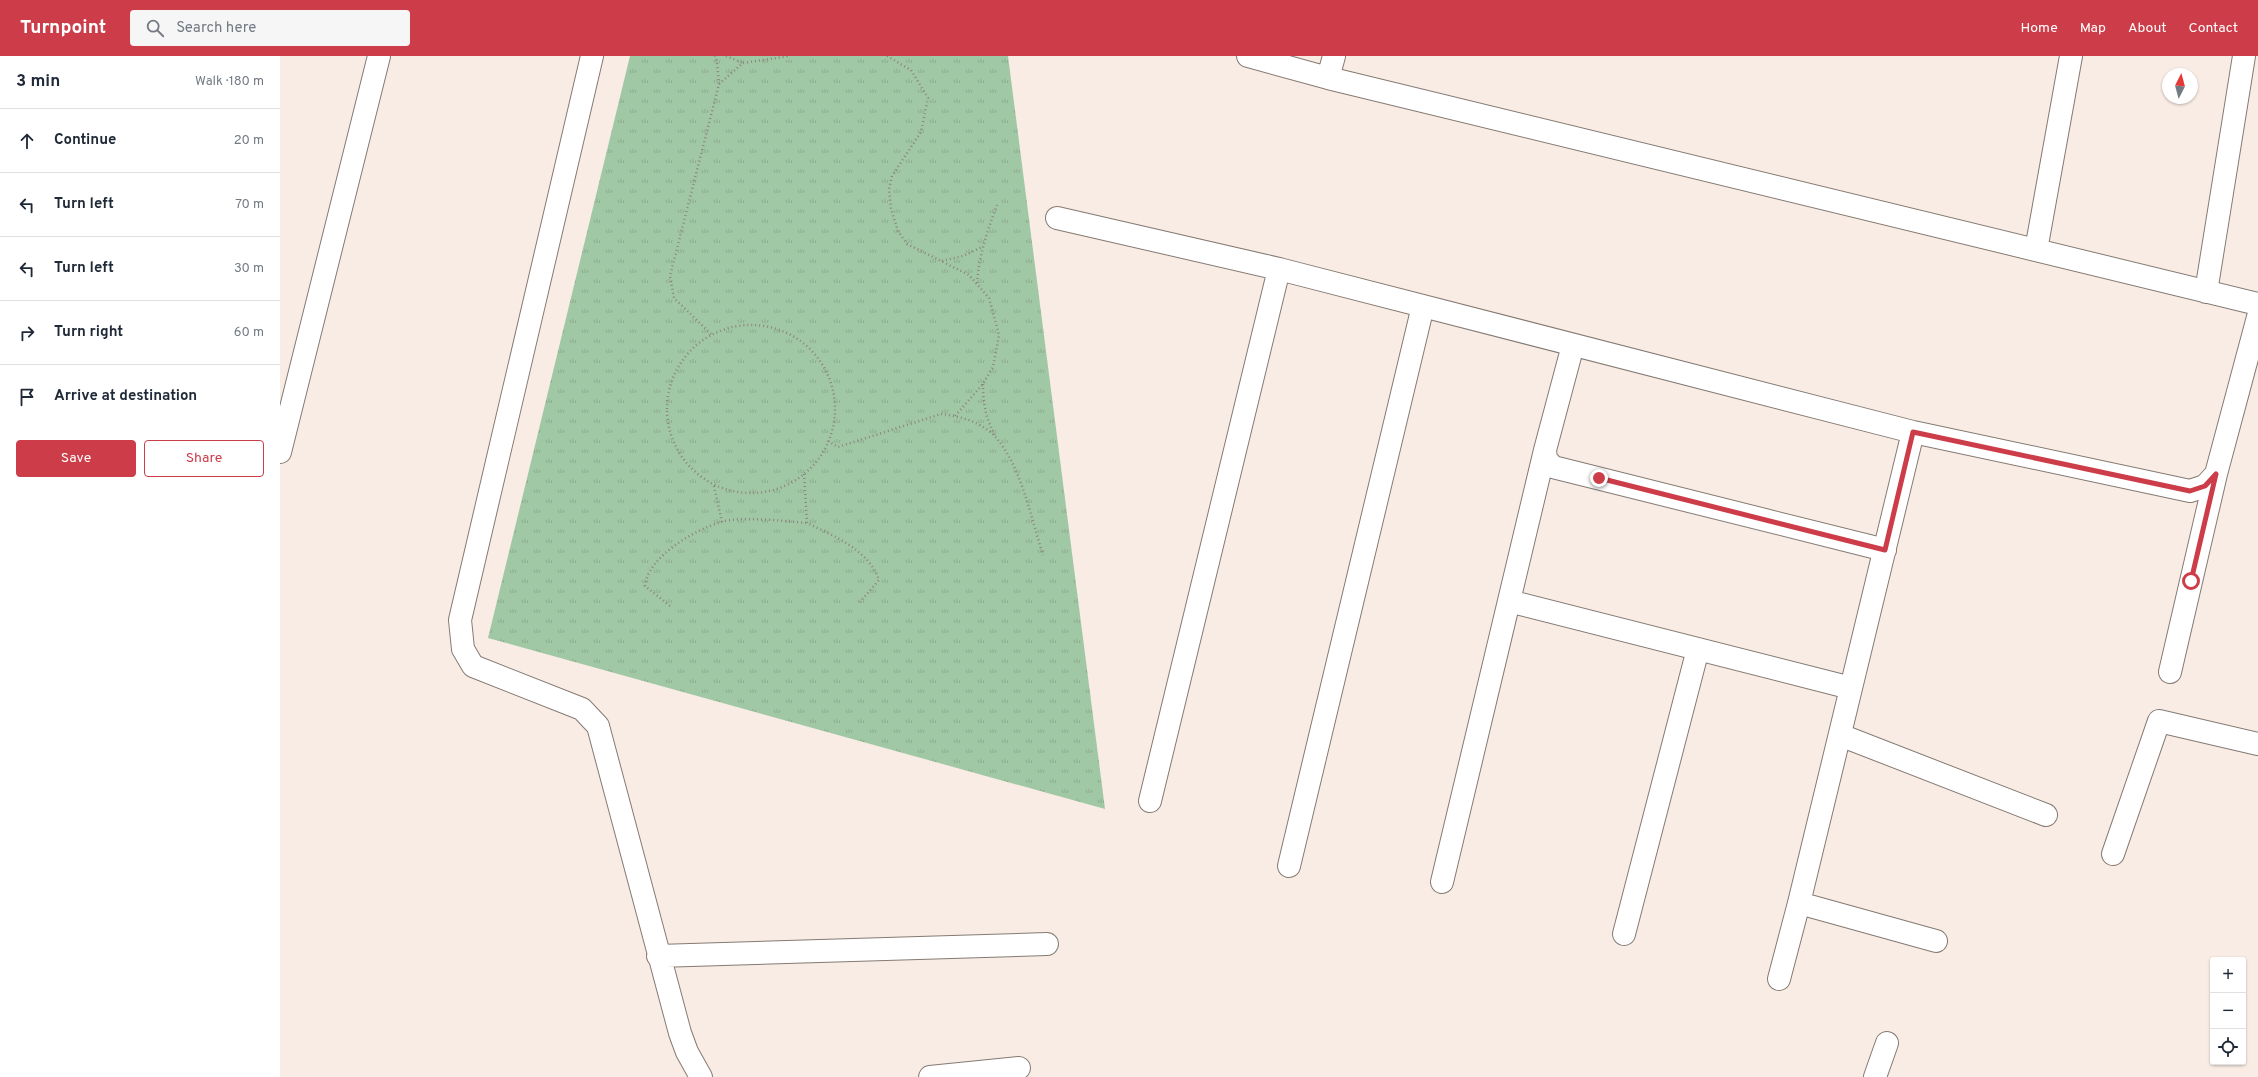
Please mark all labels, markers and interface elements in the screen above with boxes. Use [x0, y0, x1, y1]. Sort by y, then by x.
search box [130, 10, 410, 46]
text: Turnpoint [20, 16, 106, 40]
icon: search [144, 17, 166, 39]
text: Search here [176, 19, 256, 38]
text: Home [2021, 20, 2058, 37]
text: Map [2080, 20, 2106, 37]
text: About [2128, 20, 2167, 37]
text: Contact [2189, 20, 2238, 37]
north arrow [2162, 68, 2198, 104]
text: 3 min [16, 71, 60, 93]
text: Walk · 180 m [195, 74, 264, 90]
icon: ahead [16, 130, 38, 152]
text: Continue [54, 131, 116, 150]
text: 20 m [234, 133, 264, 149]
icon: left [16, 194, 38, 216]
text: Turn left [54, 195, 114, 214]
text: 70 m [235, 197, 264, 213]
icon: left [16, 258, 38, 280]
text: Turn left [54, 259, 114, 278]
text: 30 m [234, 261, 264, 277]
icon: right [16, 322, 38, 344]
text: Turn right [54, 323, 123, 342]
text: 60 m [234, 325, 264, 341]
icon: arrive [16, 386, 38, 408]
text: Arrive at destination [54, 387, 197, 406]
button: Save [16, 440, 136, 477]
button: Share [144, 440, 264, 477]
route end [1590, 469, 1608, 487]
route start [2182, 572, 2200, 590]
map controls [2210, 957, 2246, 1065]
button: + [2210, 957, 2246, 993]
button: − [2210, 993, 2246, 1029]
button: locate [2210, 1029, 2246, 1065]

